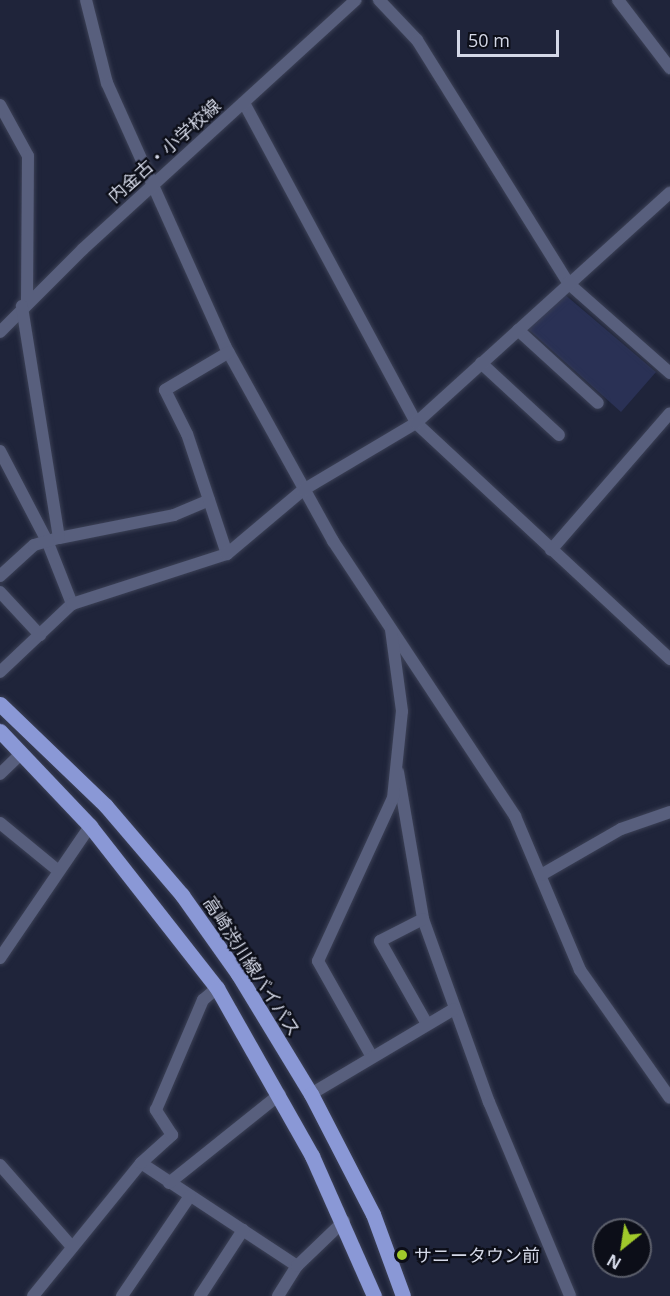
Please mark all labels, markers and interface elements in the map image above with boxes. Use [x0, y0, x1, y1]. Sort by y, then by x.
scale bar [460, 18, 562, 56]
text: 50 m [468, 28, 510, 52]
street label: 内金古・小学校線 [103, 95, 225, 207]
street label: 高崎渋川線バイパス [199, 892, 305, 1040]
north arrow [592, 1218, 652, 1278]
place label: サニータウン前 [414, 1244, 540, 1266]
marker: サニータウン前 [395, 1248, 409, 1262]
text: N [603, 1249, 625, 1275]

